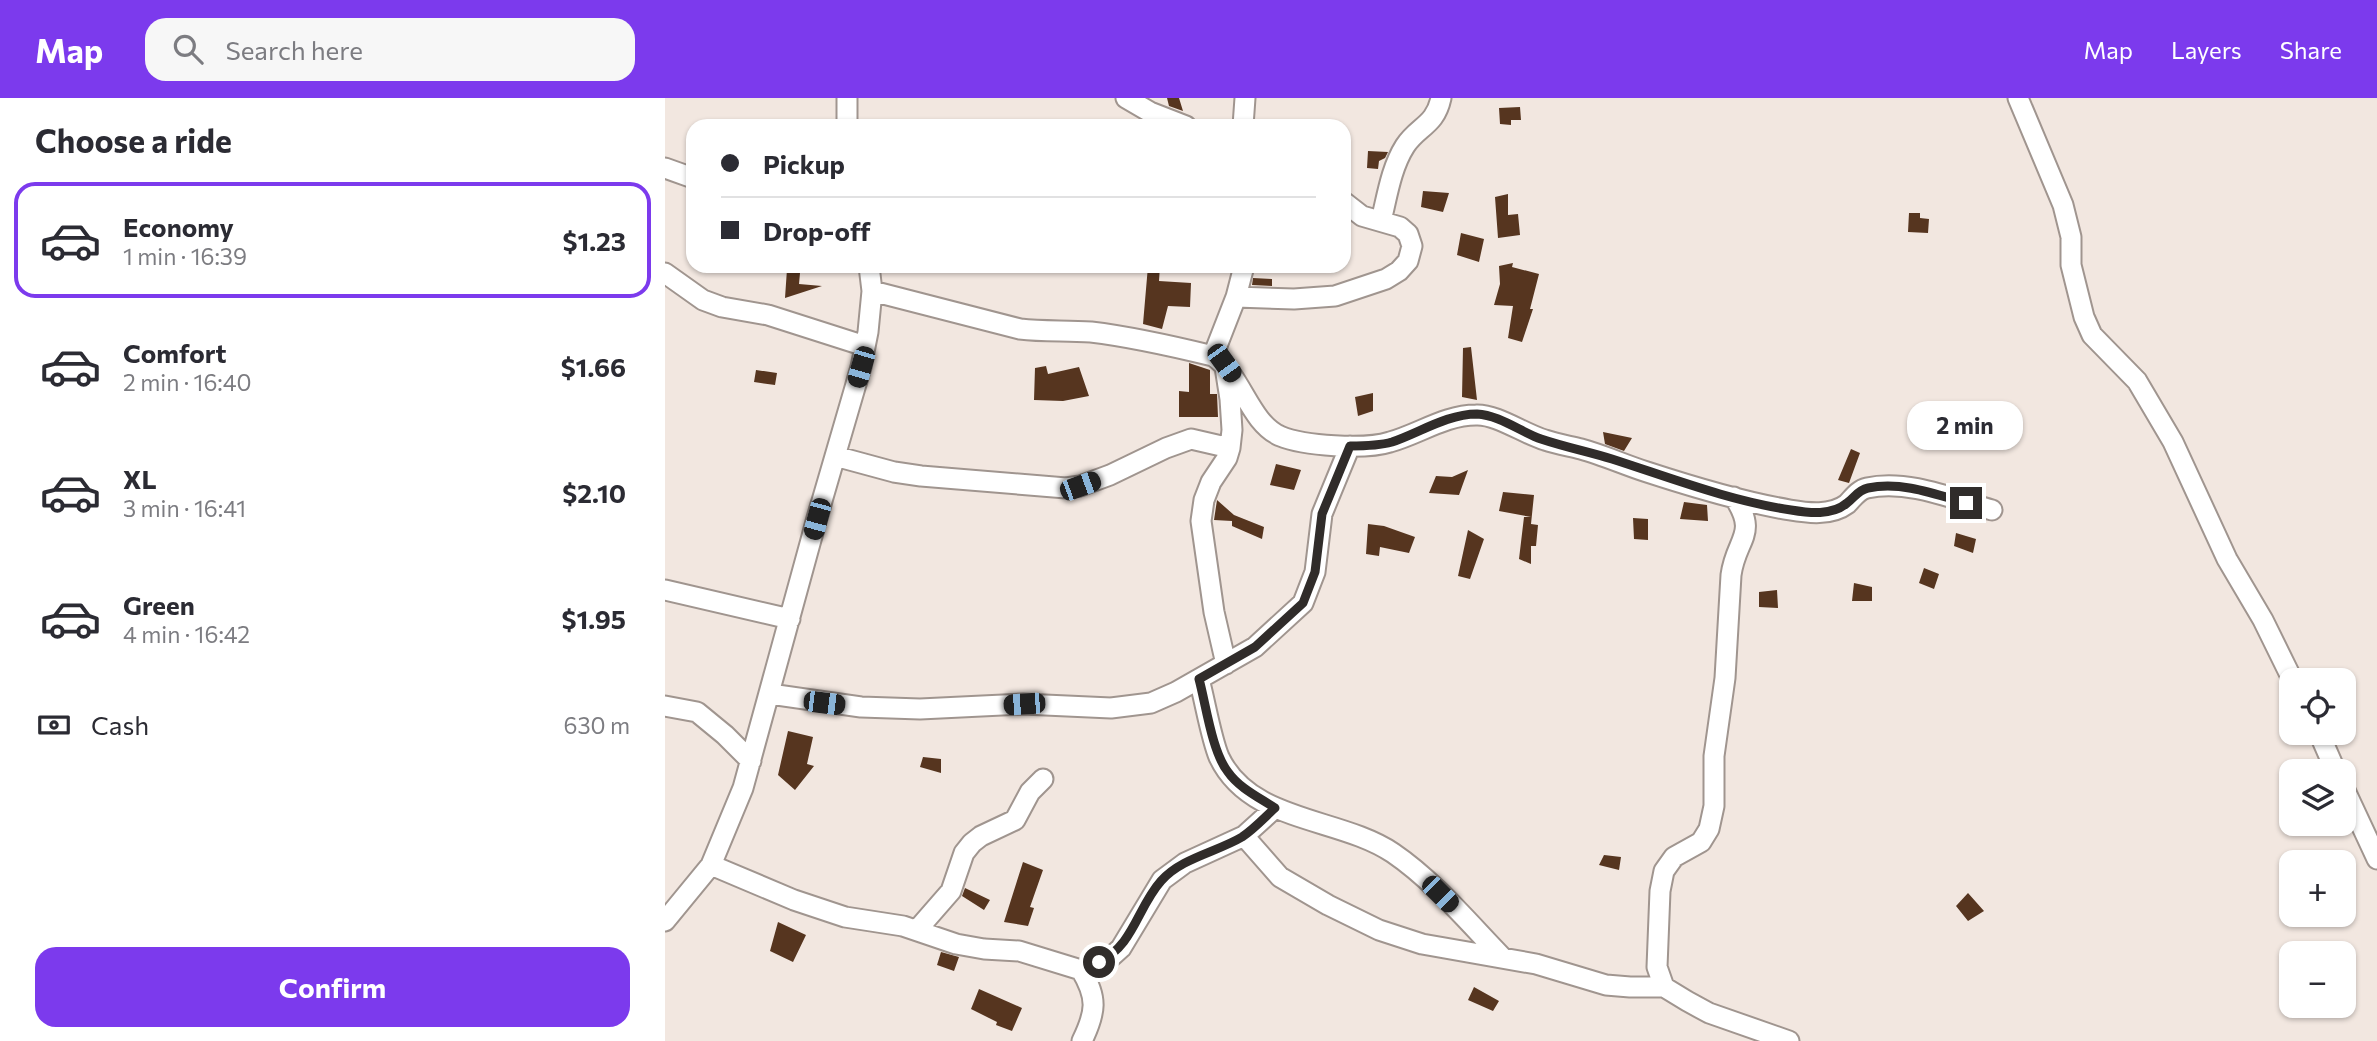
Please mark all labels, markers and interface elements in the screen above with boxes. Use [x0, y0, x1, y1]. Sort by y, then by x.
search box [145, 18, 635, 81]
text: Map [35, 29, 103, 70]
icon: search [169, 30, 207, 68]
text: Search here [225, 34, 363, 65]
text: Map [2084, 35, 2133, 64]
text: Layers [2171, 35, 2242, 64]
text: Share [2280, 35, 2342, 64]
text: Choose a ride [35, 120, 232, 160]
text: Pickup [763, 148, 845, 179]
icon: car [39, 209, 102, 272]
text: Economy [123, 211, 234, 242]
text: Drop-off [763, 215, 870, 246]
text: $1.23 [562, 225, 626, 256]
text: 1 min · 16:39 [123, 242, 247, 270]
icon: car [39, 335, 102, 398]
text: Comfort [123, 337, 226, 368]
car [1204, 340, 1245, 386]
car [846, 344, 877, 390]
text: $1.66 [561, 351, 626, 382]
text: 2 min · 16:40 [123, 368, 252, 396]
callout: 2 min [1908, 402, 2024, 450]
text: 2 min [1936, 411, 1994, 439]
icon: car [39, 461, 102, 524]
text: XL [123, 463, 157, 494]
car [1057, 469, 1104, 503]
text: $2.10 [562, 477, 626, 508]
route end [1950, 487, 1982, 519]
text: 3 min · 16:41 [123, 494, 246, 522]
car [802, 496, 833, 542]
icon: car [39, 587, 102, 650]
text: Green [123, 589, 195, 620]
text: $1.95 [562, 603, 626, 634]
text: 4 min · 16:42 [123, 620, 250, 648]
map controls [2279, 668, 2356, 1018]
button: locate [2279, 668, 2356, 745]
car [802, 690, 847, 716]
car [1003, 692, 1046, 716]
icon: cash [35, 706, 73, 744]
text: Cash [91, 709, 149, 740]
text: 630 m [564, 711, 630, 739]
button: layers [2279, 759, 2356, 836]
button: + [2279, 850, 2356, 927]
car [1418, 872, 1463, 916]
button: − [2279, 941, 2356, 1018]
route start [1083, 946, 1115, 978]
button: Confirm [35, 947, 630, 1027]

